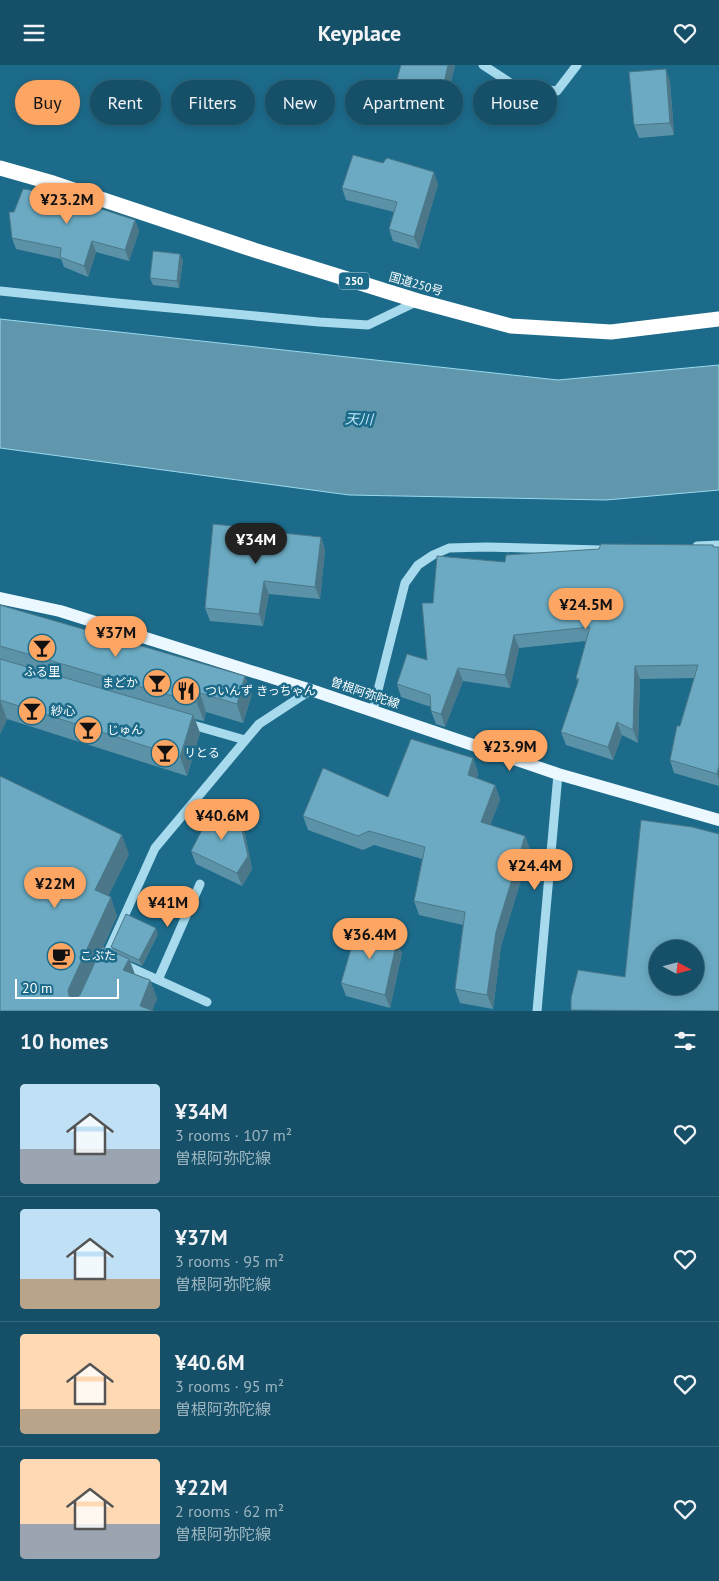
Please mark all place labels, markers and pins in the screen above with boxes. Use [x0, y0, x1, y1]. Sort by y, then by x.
pin: ¥23.2M [26, 183, 108, 225]
pin: ¥34M [226, 523, 286, 565]
pin: ¥24.5M [545, 587, 627, 630]
pin: ¥37M [86, 615, 146, 658]
bar icon: ふる里 [27, 633, 57, 663]
place label: ふる里 [24, 664, 60, 679]
bar icon: まどか [142, 668, 172, 698]
place label: まどか [102, 675, 138, 690]
restaurant icon: ついんず きっちゃん [171, 676, 201, 706]
place label: ついんず きっちゃん [205, 683, 316, 698]
bar icon: 紗心 [17, 696, 47, 726]
place label: 紗心 [51, 703, 75, 718]
bar icon: じゅん [73, 715, 103, 745]
place label: じゅん [107, 722, 143, 737]
pin: ¥23.9M [469, 729, 551, 772]
bar icon: リとる [150, 738, 180, 768]
place label: リとる [184, 745, 220, 760]
pin: ¥40.6M [181, 799, 263, 841]
pin: ¥24.4M [494, 849, 576, 891]
pin: ¥22M [25, 867, 85, 909]
pin: ¥41M [138, 885, 198, 928]
pin: ¥36.4M [329, 917, 411, 960]
cafe icon: こぶた [46, 941, 76, 971]
place label: こぶた [80, 948, 116, 963]

